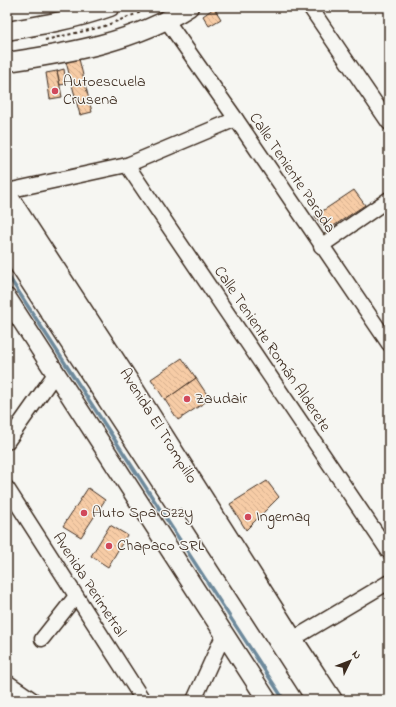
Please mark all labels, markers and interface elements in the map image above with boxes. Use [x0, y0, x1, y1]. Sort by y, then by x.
place label: Autoescuela Crusena [63, 70, 146, 112]
marker: Autoescuela Crusena [50, 86, 60, 96]
street label: Calle Teniente Parada [243, 108, 341, 238]
street label: Calle Teniente Román Alderete [207, 261, 337, 437]
street label: Avenida El Trompillo [113, 363, 203, 489]
place label: Zaudair [195, 387, 247, 411]
marker: Zaudair [182, 394, 192, 404]
place label: Auto Spa Ozzy [92, 501, 193, 525]
place label: Ingemaq [256, 505, 310, 529]
marker: Auto Spa Ozzy [79, 508, 89, 518]
marker: Ingemaq [243, 512, 253, 522]
street label: Avenida Perimetral [46, 528, 132, 642]
place label: Chapaco SRL [117, 534, 204, 558]
marker: Chapaco SRL [104, 541, 114, 551]
north arrow [330, 641, 370, 681]
text: N [348, 647, 365, 663]

